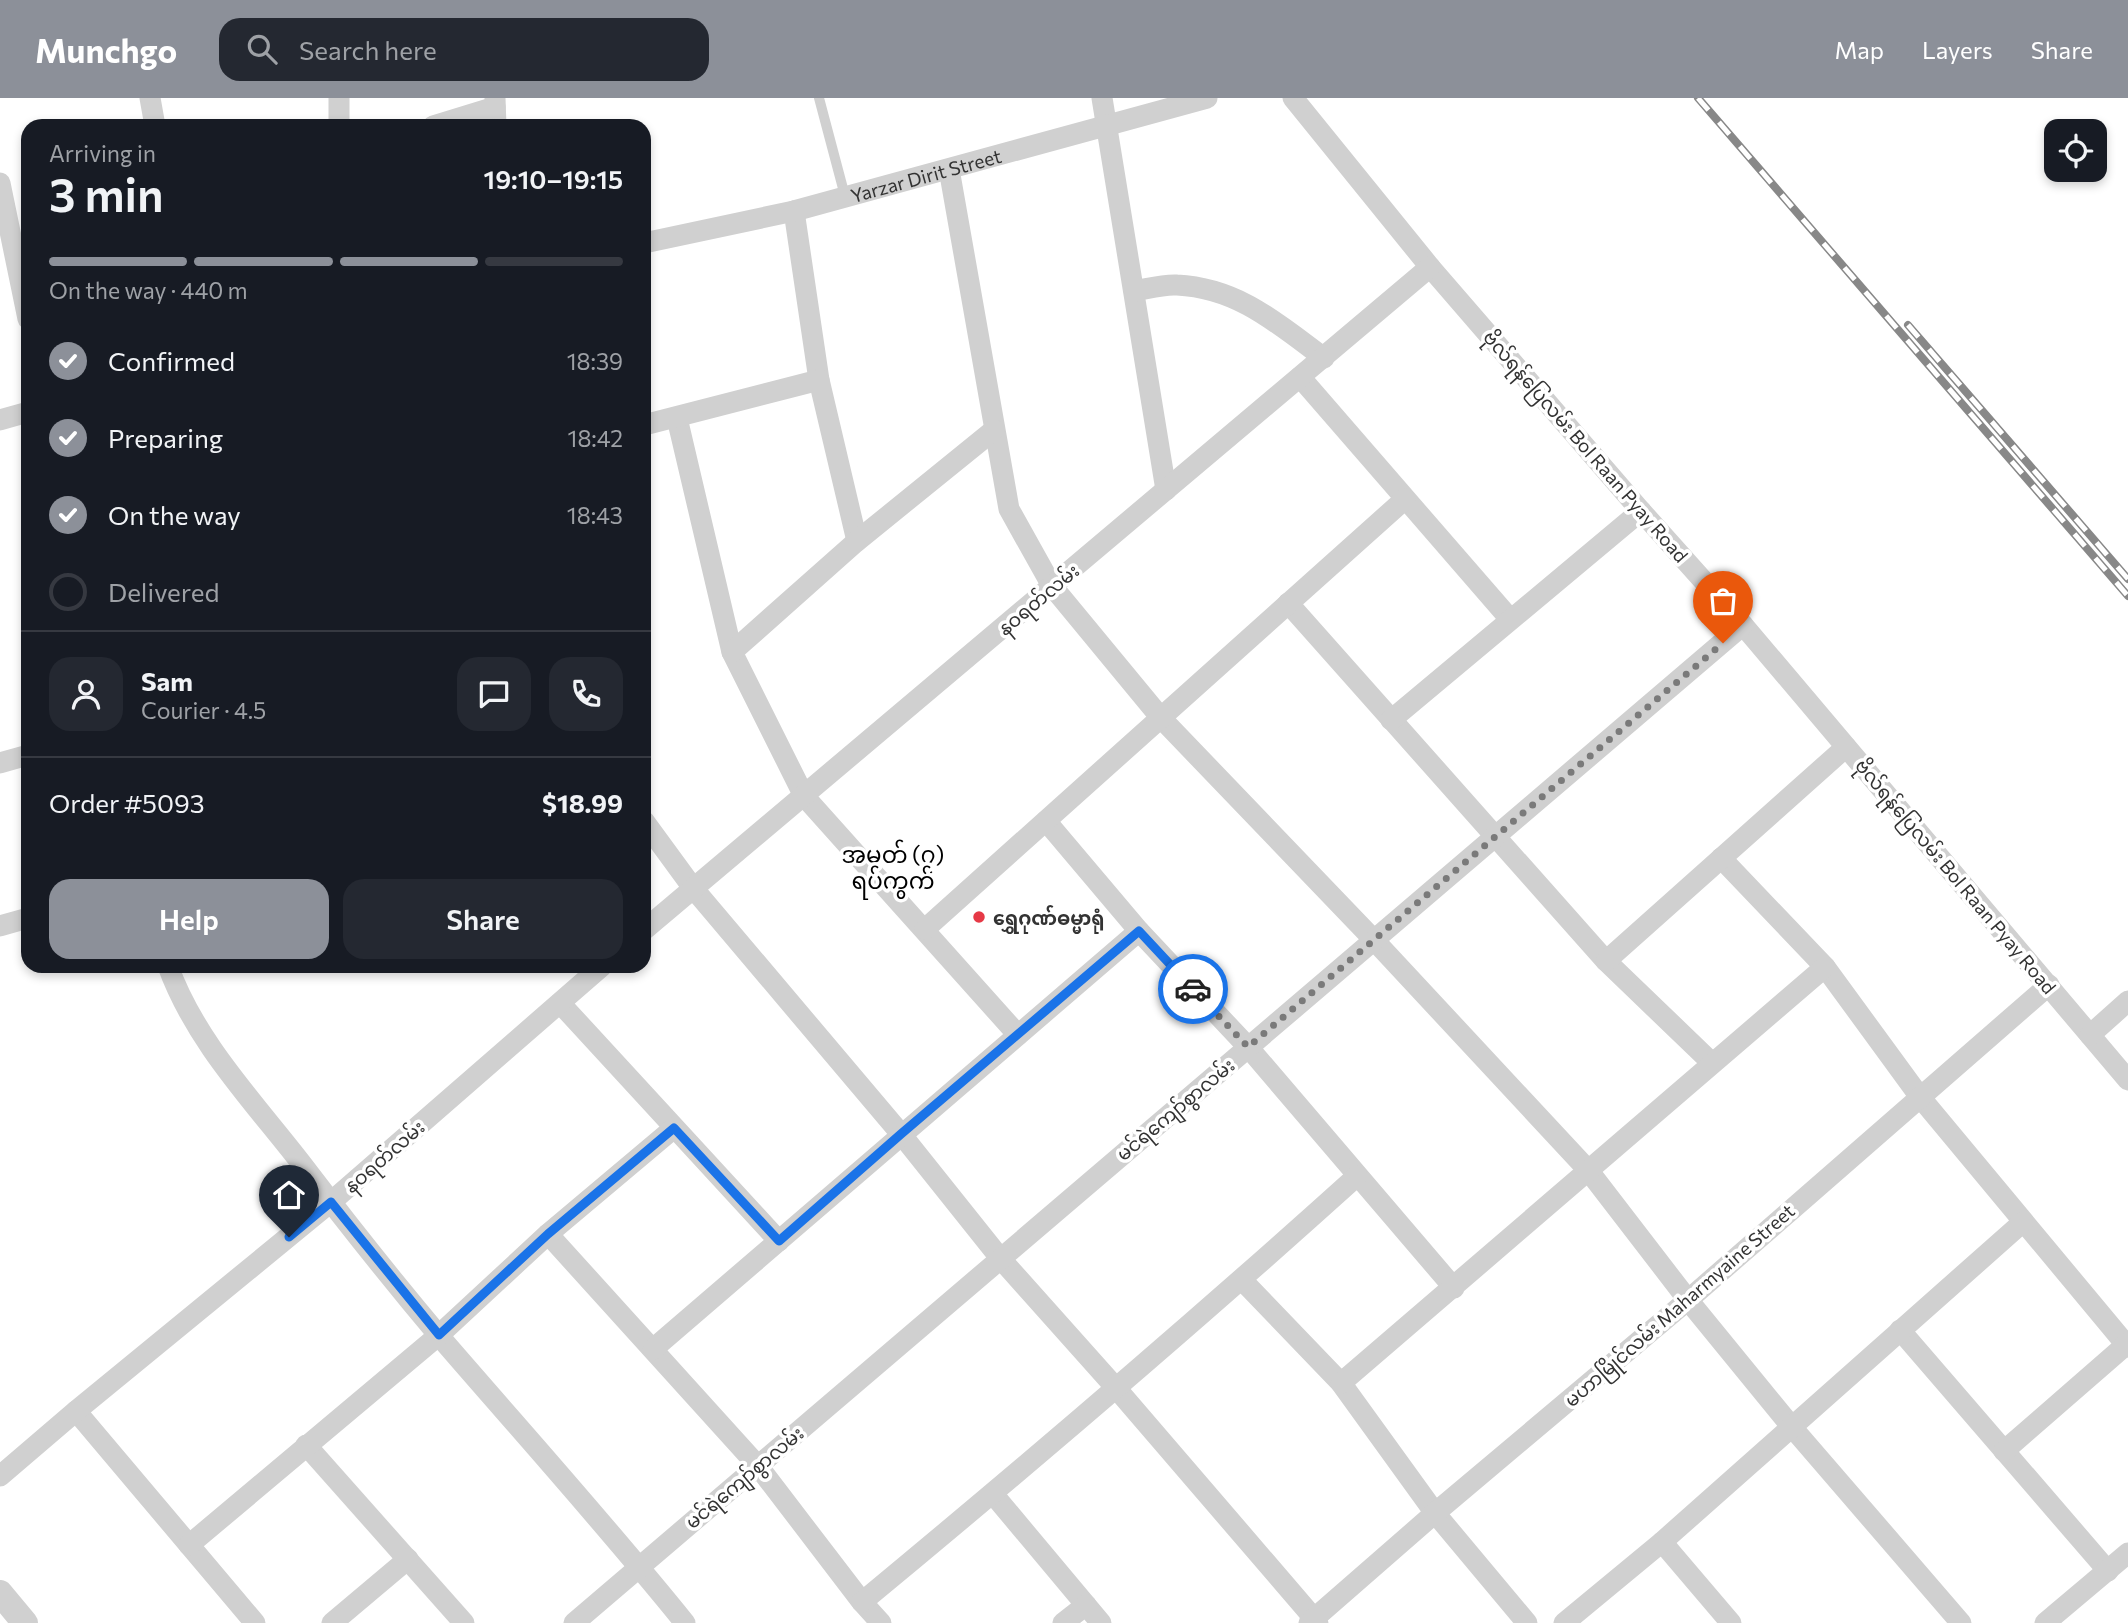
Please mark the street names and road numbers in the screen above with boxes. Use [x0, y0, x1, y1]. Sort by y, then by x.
street label: Yarzar Dirit Street [848, 143, 1004, 207]
street label: ဗိုလ်ရန်ပြေလမ်း Bol Raan Pyay Road [1474, 324, 1695, 571]
street label: နဝရတ်လမ်း [991, 557, 1086, 643]
street label: ဗိုလ်ရန်ပြေလမ်း Bol Raan Pyay Road [1846, 752, 2063, 1002]
street label: မင်ရဲကျော်စွာလမ်း [1110, 1051, 1242, 1169]
street label: နဝရတ်လမ်း [338, 1113, 432, 1201]
street label: မဟာမြိုင်လမ်း Maharmyaine Street [1558, 1197, 1802, 1415]
street label: မင်ရဲကျော်စွာလမ်း [679, 1419, 811, 1537]

